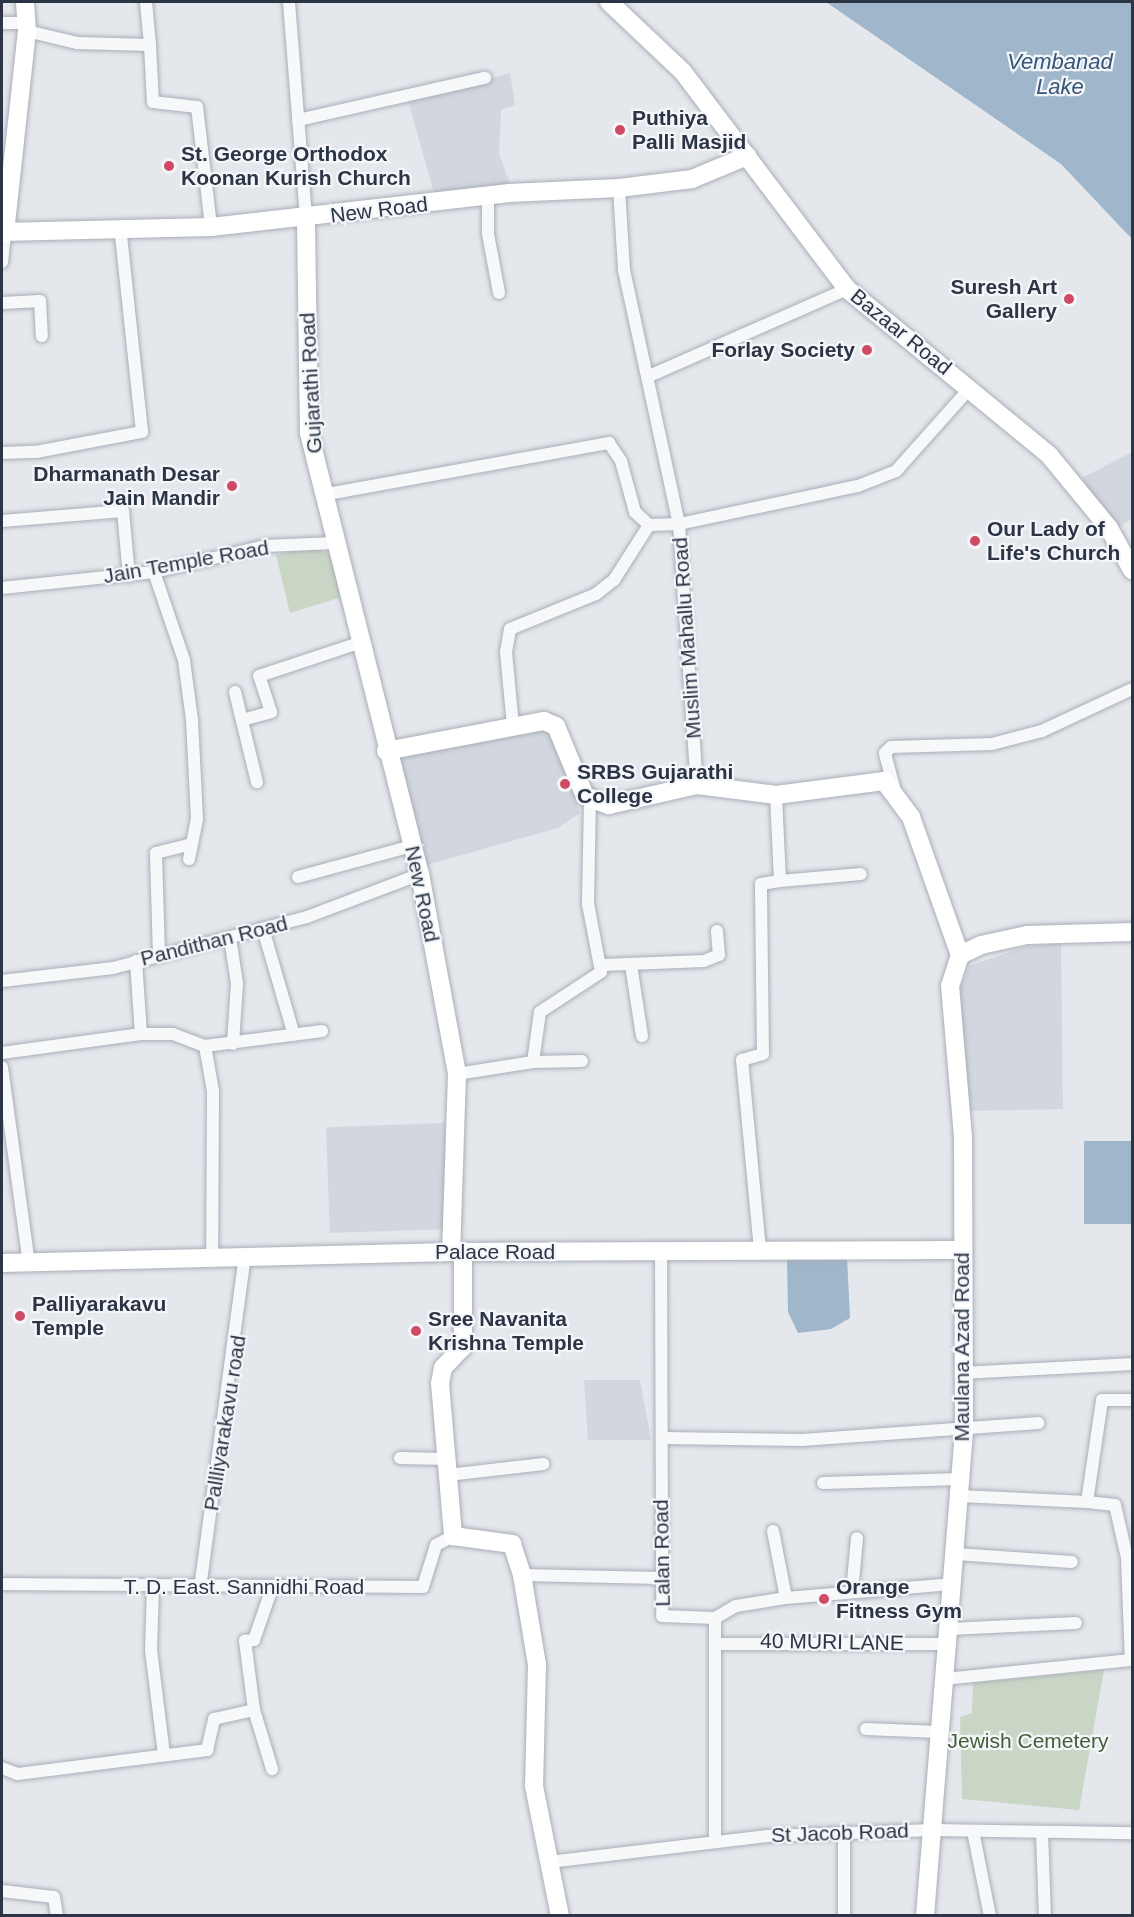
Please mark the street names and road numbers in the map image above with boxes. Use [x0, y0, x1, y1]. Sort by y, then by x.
street label: New Road [329, 192, 429, 228]
street label: Bazaar Road [845, 284, 957, 380]
street label: Gujarathi Road [295, 312, 327, 454]
street label: Jain Temple Road [101, 535, 271, 589]
street label: Muslim Mahallu Road [667, 536, 707, 740]
street label: New Road [399, 843, 445, 945]
street label: Pandithan Road [138, 911, 290, 971]
street label: Palace Road [435, 1239, 555, 1265]
street label: Maulana Azad Road [949, 1252, 975, 1442]
street label: Pallliyarakavu road [199, 1333, 251, 1513]
street label: Lalan Road [648, 1499, 676, 1607]
street label: T. D. East. Sannidhi Road [124, 1574, 364, 1600]
street label: 40 MURI LANE [760, 1628, 904, 1656]
street label: St Jacob Road [771, 1818, 909, 1848]

